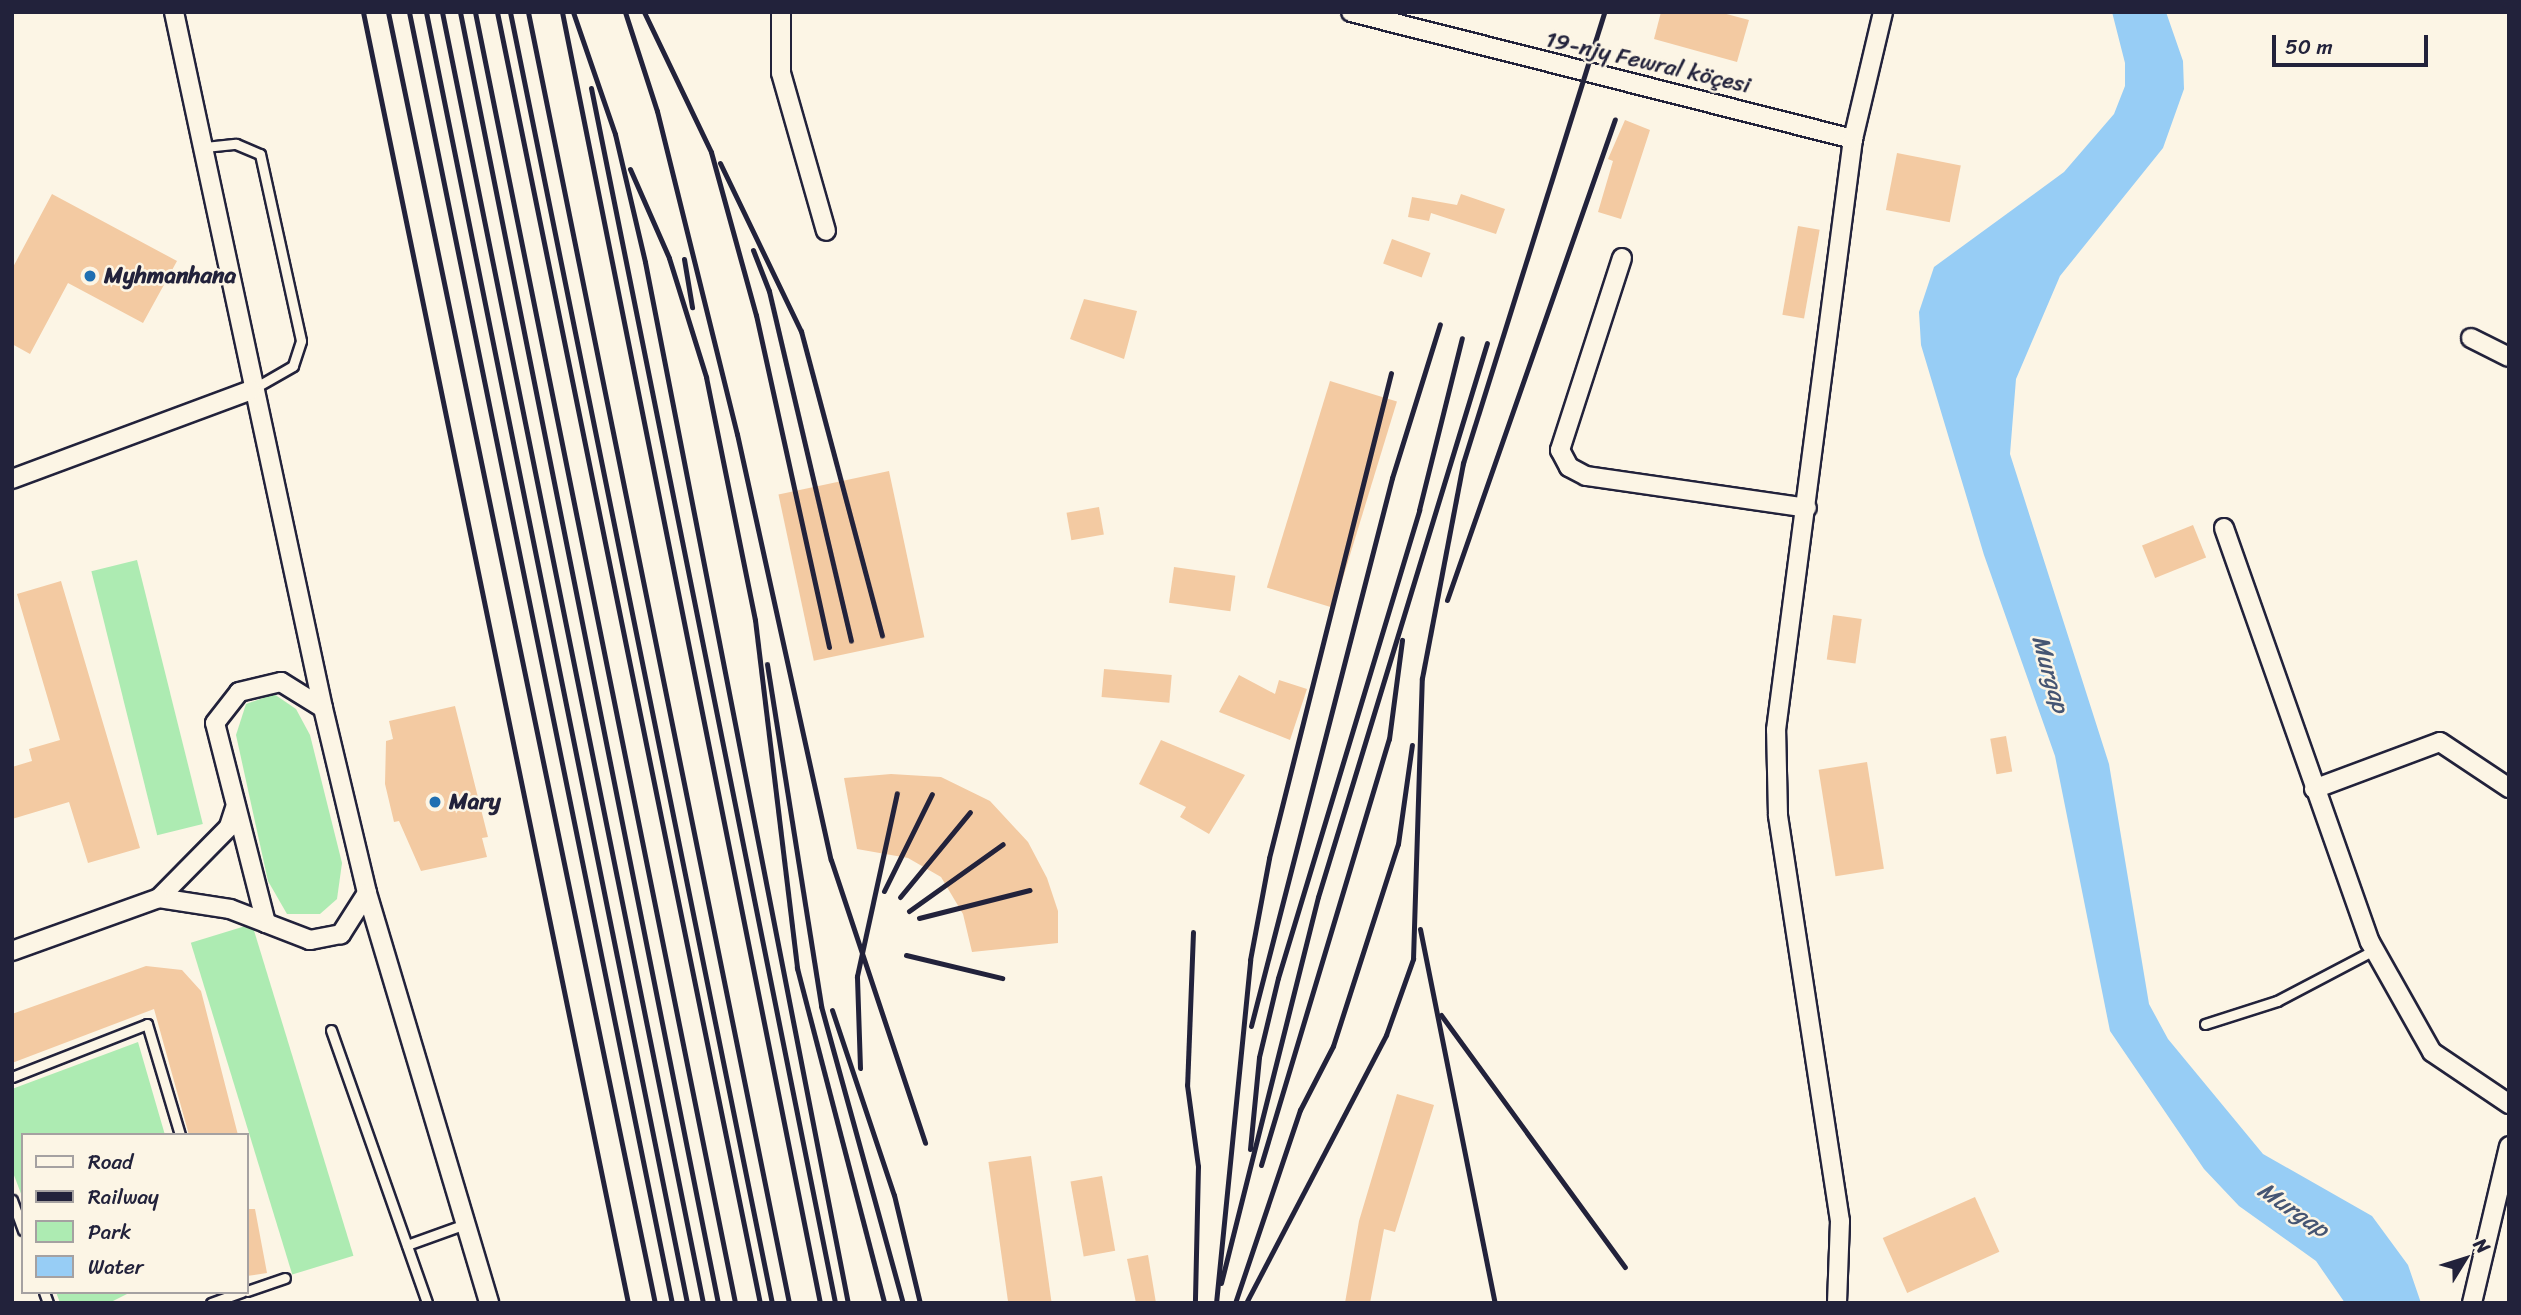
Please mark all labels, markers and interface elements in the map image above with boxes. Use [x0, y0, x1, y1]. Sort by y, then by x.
scale bar [2276, 21, 2432, 65]
street label: 19-njy Fewral köçesi [1543, 26, 1753, 100]
text: 50 m [2285, 28, 2333, 66]
place label: Myhmanhana [104, 262, 236, 290]
marker: Myhmanhana [82, 268, 98, 284]
water label: Murgap [2025, 632, 2075, 716]
place label: Mary [449, 788, 501, 816]
marker: Mary [427, 794, 443, 810]
legend [21, 1133, 248, 1294]
text: Road [88, 1143, 133, 1181]
water label: Murgap [2252, 1176, 2334, 1244]
text: Railway [88, 1178, 159, 1216]
text: Park [88, 1213, 131, 1251]
north arrow [2430, 1224, 2500, 1294]
text: N [2465, 1230, 2499, 1261]
text: Water [88, 1248, 143, 1286]

